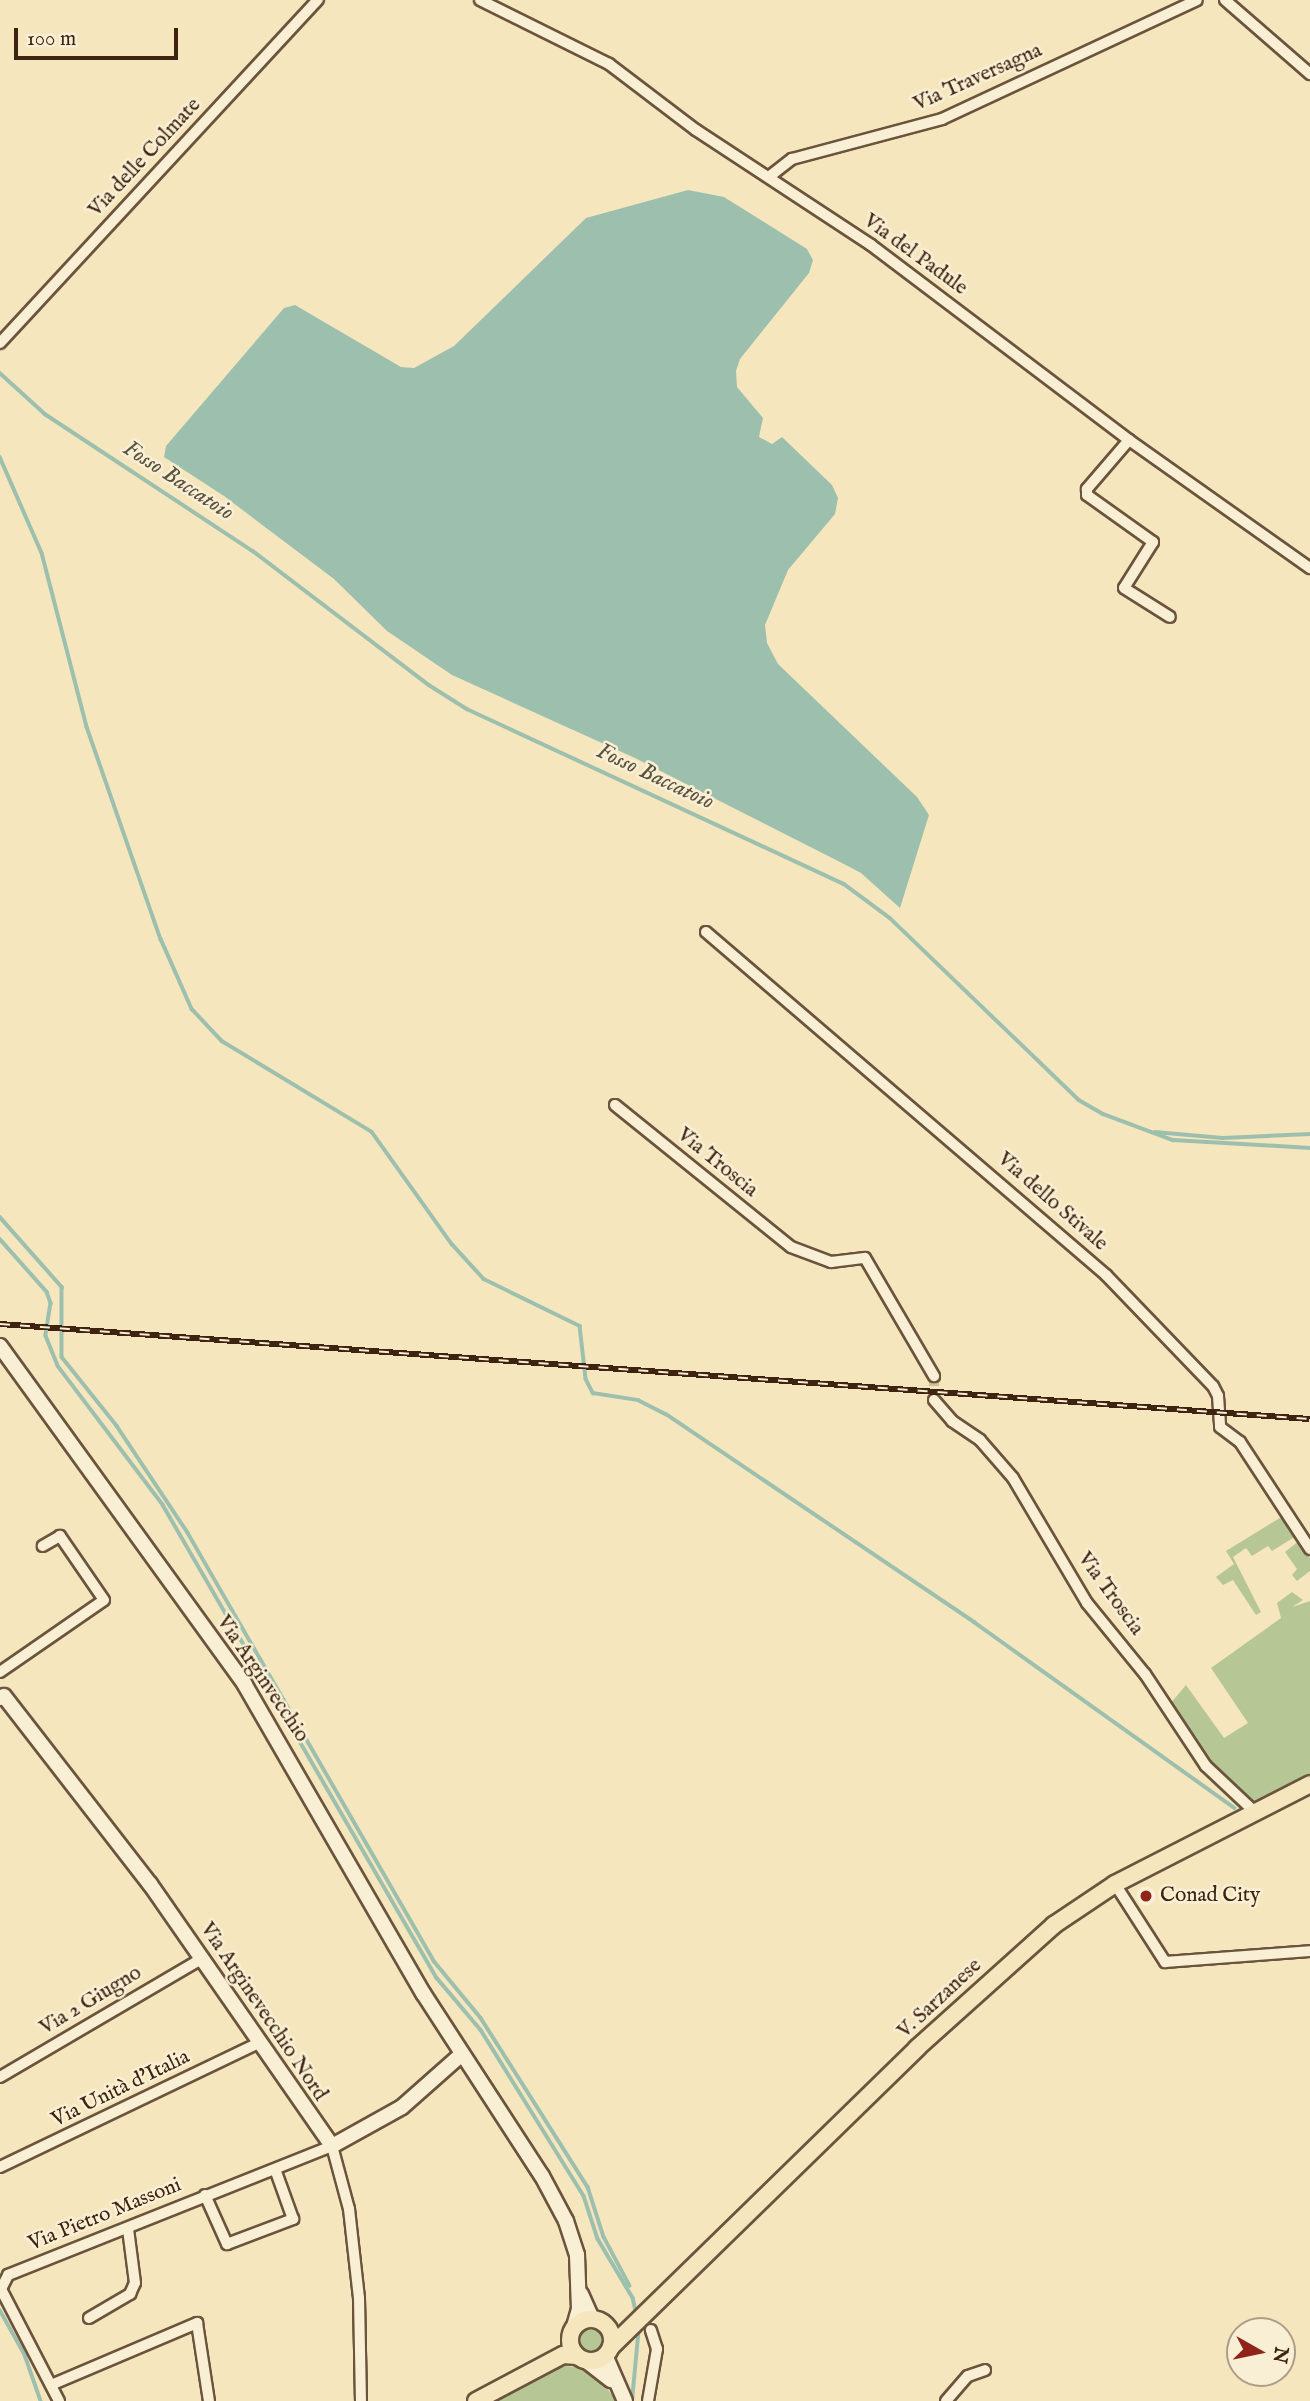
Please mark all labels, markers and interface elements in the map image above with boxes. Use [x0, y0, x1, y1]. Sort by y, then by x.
scale bar [18, 14, 182, 58]
text: 100 m [27, 26, 76, 53]
street label: Via Traversagna [910, 38, 1046, 118]
street label: Via delle Colmate [83, 93, 207, 223]
street label: Via del Padule [858, 209, 972, 301]
water label: Fosso Baccatoio [117, 435, 239, 527]
water label: Fosso Baccatoio [592, 738, 718, 816]
street label: Via Troscia [671, 1123, 763, 1203]
street label: Via dello Stivale [992, 1147, 1112, 1257]
street label: Via Troscia [1071, 1547, 1149, 1641]
street label: Via Arginvecchio [210, 1611, 314, 1747]
place label: Conad City [1160, 1883, 1260, 1909]
marker: Conad City [1138, 1888, 1154, 1904]
street label: Via Arginevecchio Nord [194, 1918, 332, 2106]
street label: V. Sarzanese [893, 1954, 987, 2044]
street label: Via 2 Giugno [35, 1961, 147, 2041]
street label: Via Unità d'Italia [48, 2045, 194, 2133]
street label: Via Pietro Massoni [25, 2173, 185, 2257]
north arrow [1226, 2317, 1296, 2387]
text: N [1267, 2345, 1293, 2365]

